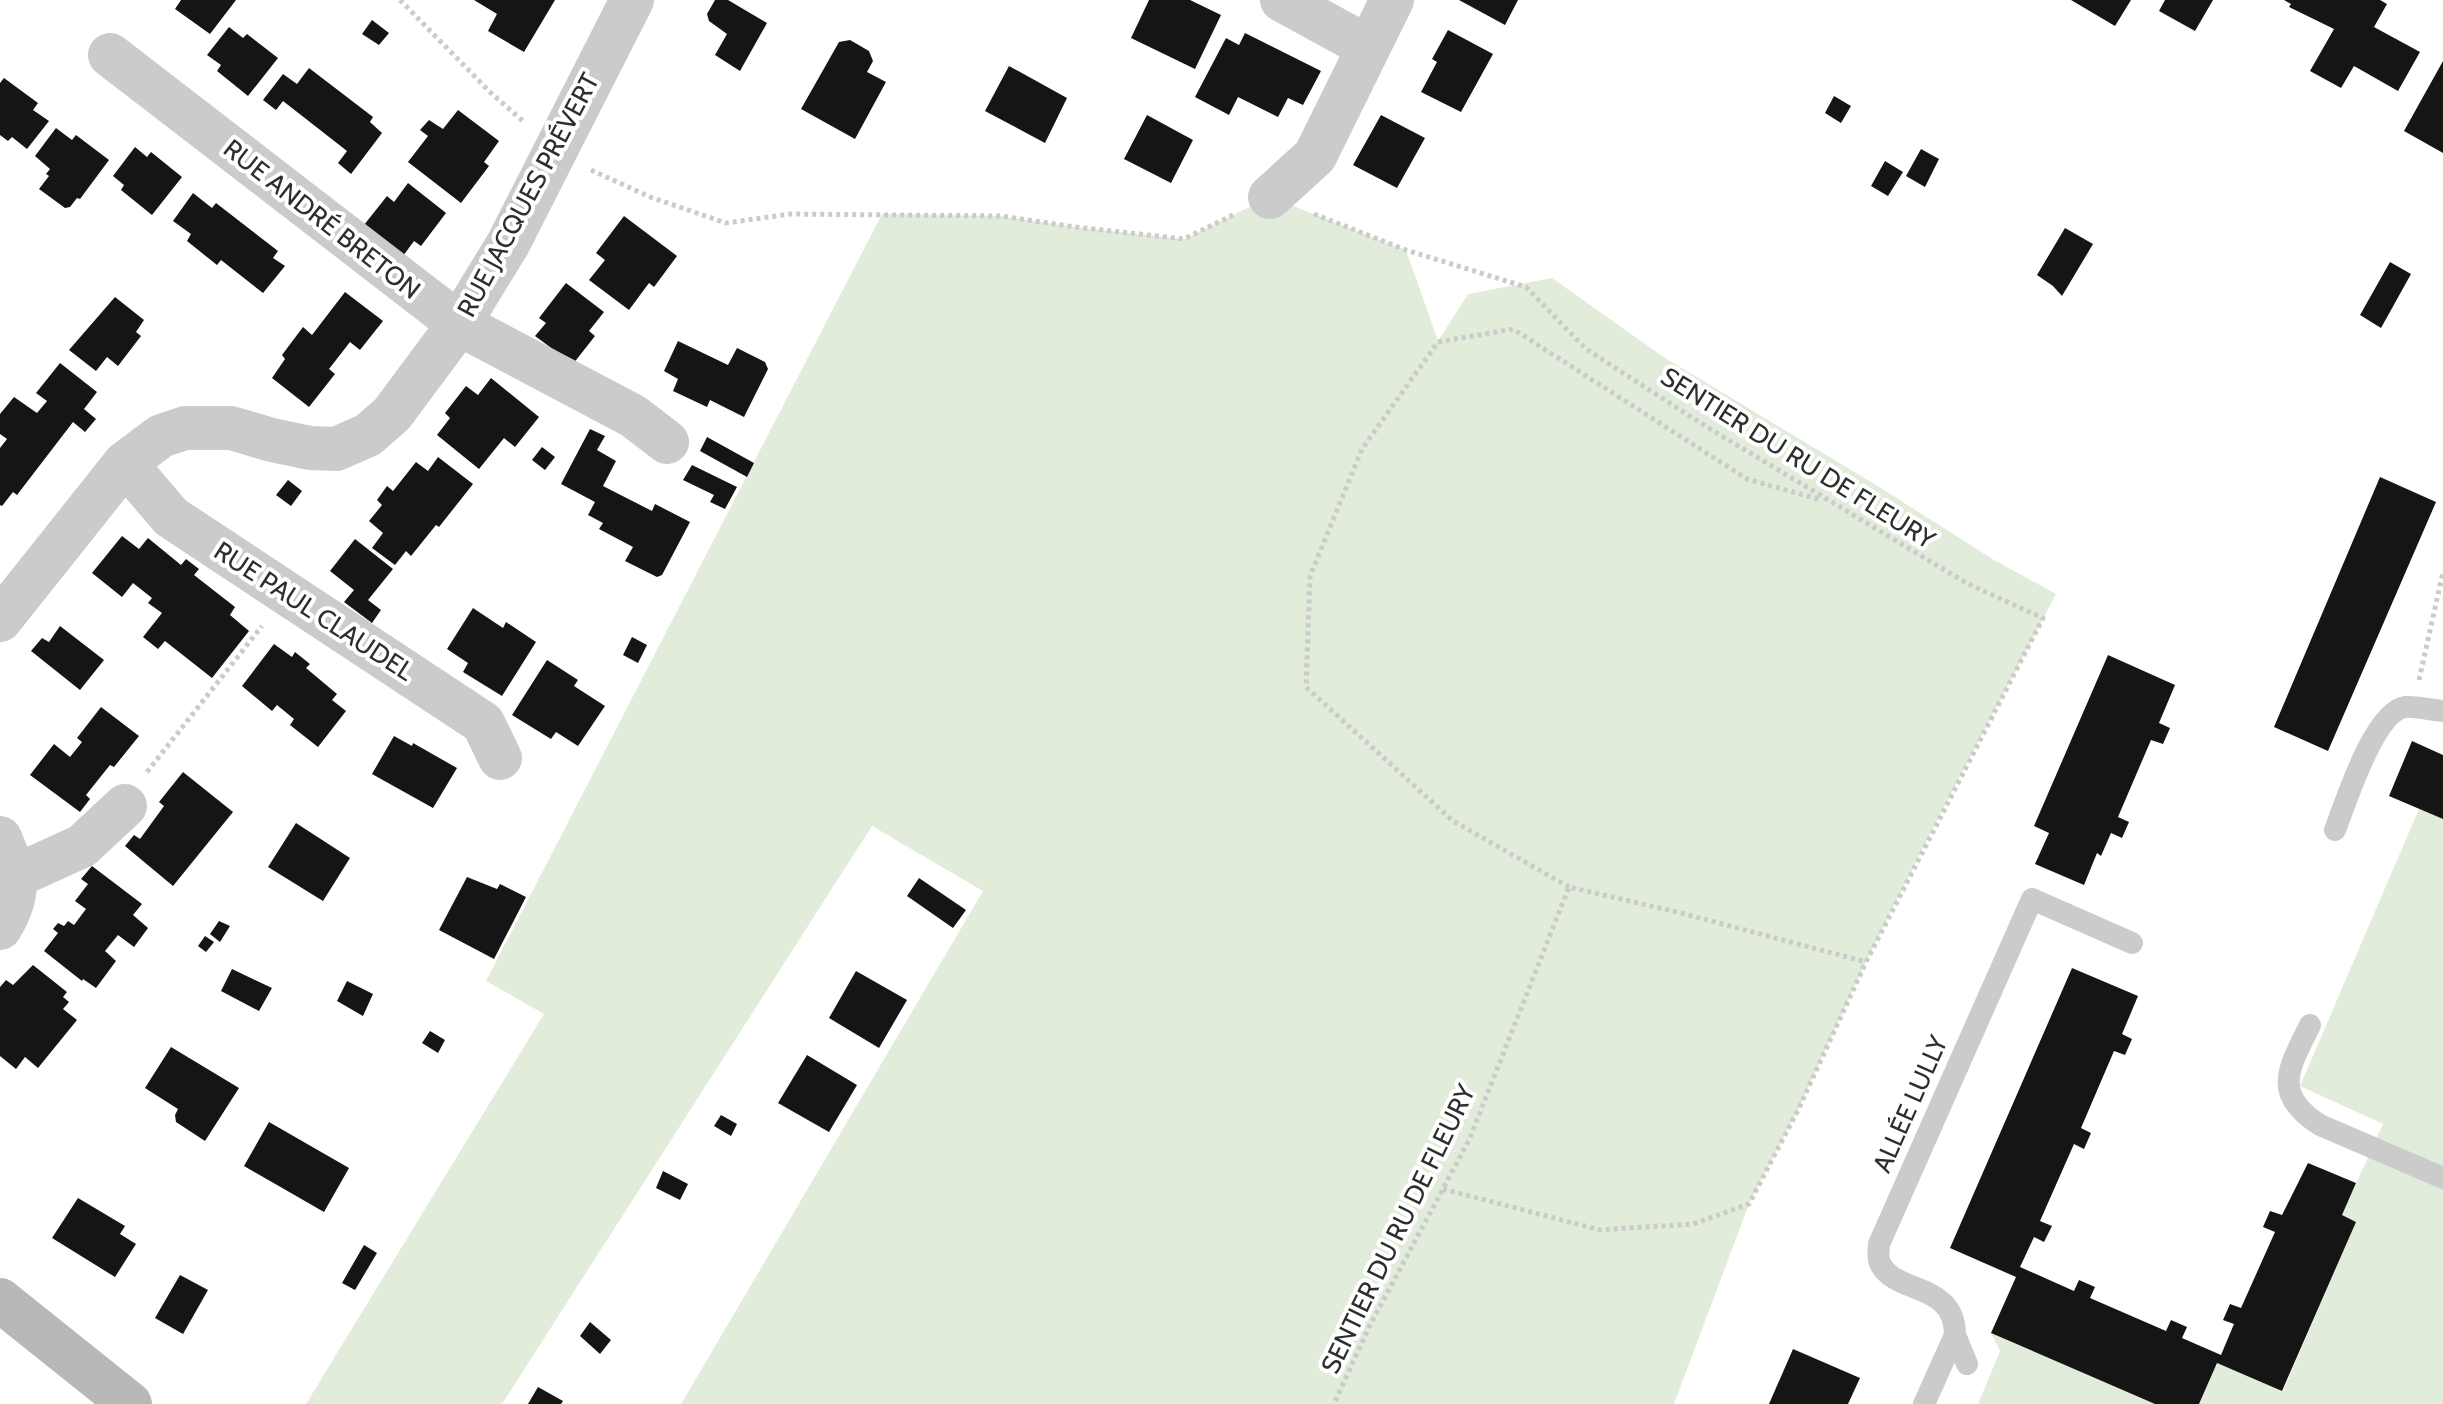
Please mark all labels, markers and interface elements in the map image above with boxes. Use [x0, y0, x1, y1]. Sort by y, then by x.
street label: RUE JACQUES PRÉVERT [450, 68, 606, 322]
street label: RUE ANDRÉ BRETON [217, 132, 427, 306]
street label: SENTIER DU RU DE FLEURY [1655, 360, 1941, 556]
street label: RUE PAUL CLAUDEL [208, 534, 420, 688]
street label: ALLÉE LULLY [1866, 1030, 1954, 1177]
street label: SENTIER DU RU DE FLEURY [1314, 1079, 1482, 1379]

